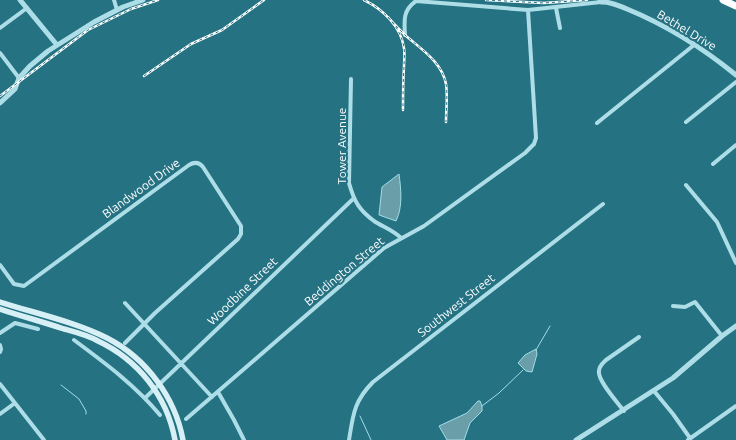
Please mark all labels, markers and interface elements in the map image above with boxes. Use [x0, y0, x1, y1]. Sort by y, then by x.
street label: Bethel Drive [655, 7, 719, 53]
street label: Tower Avenue [335, 108, 348, 184]
street label: Blandwood Drive [100, 156, 182, 220]
street label: Beddington Street [302, 234, 387, 308]
street label: Woodbine Street [205, 254, 280, 328]
street label: Southwest Street [415, 271, 497, 339]

